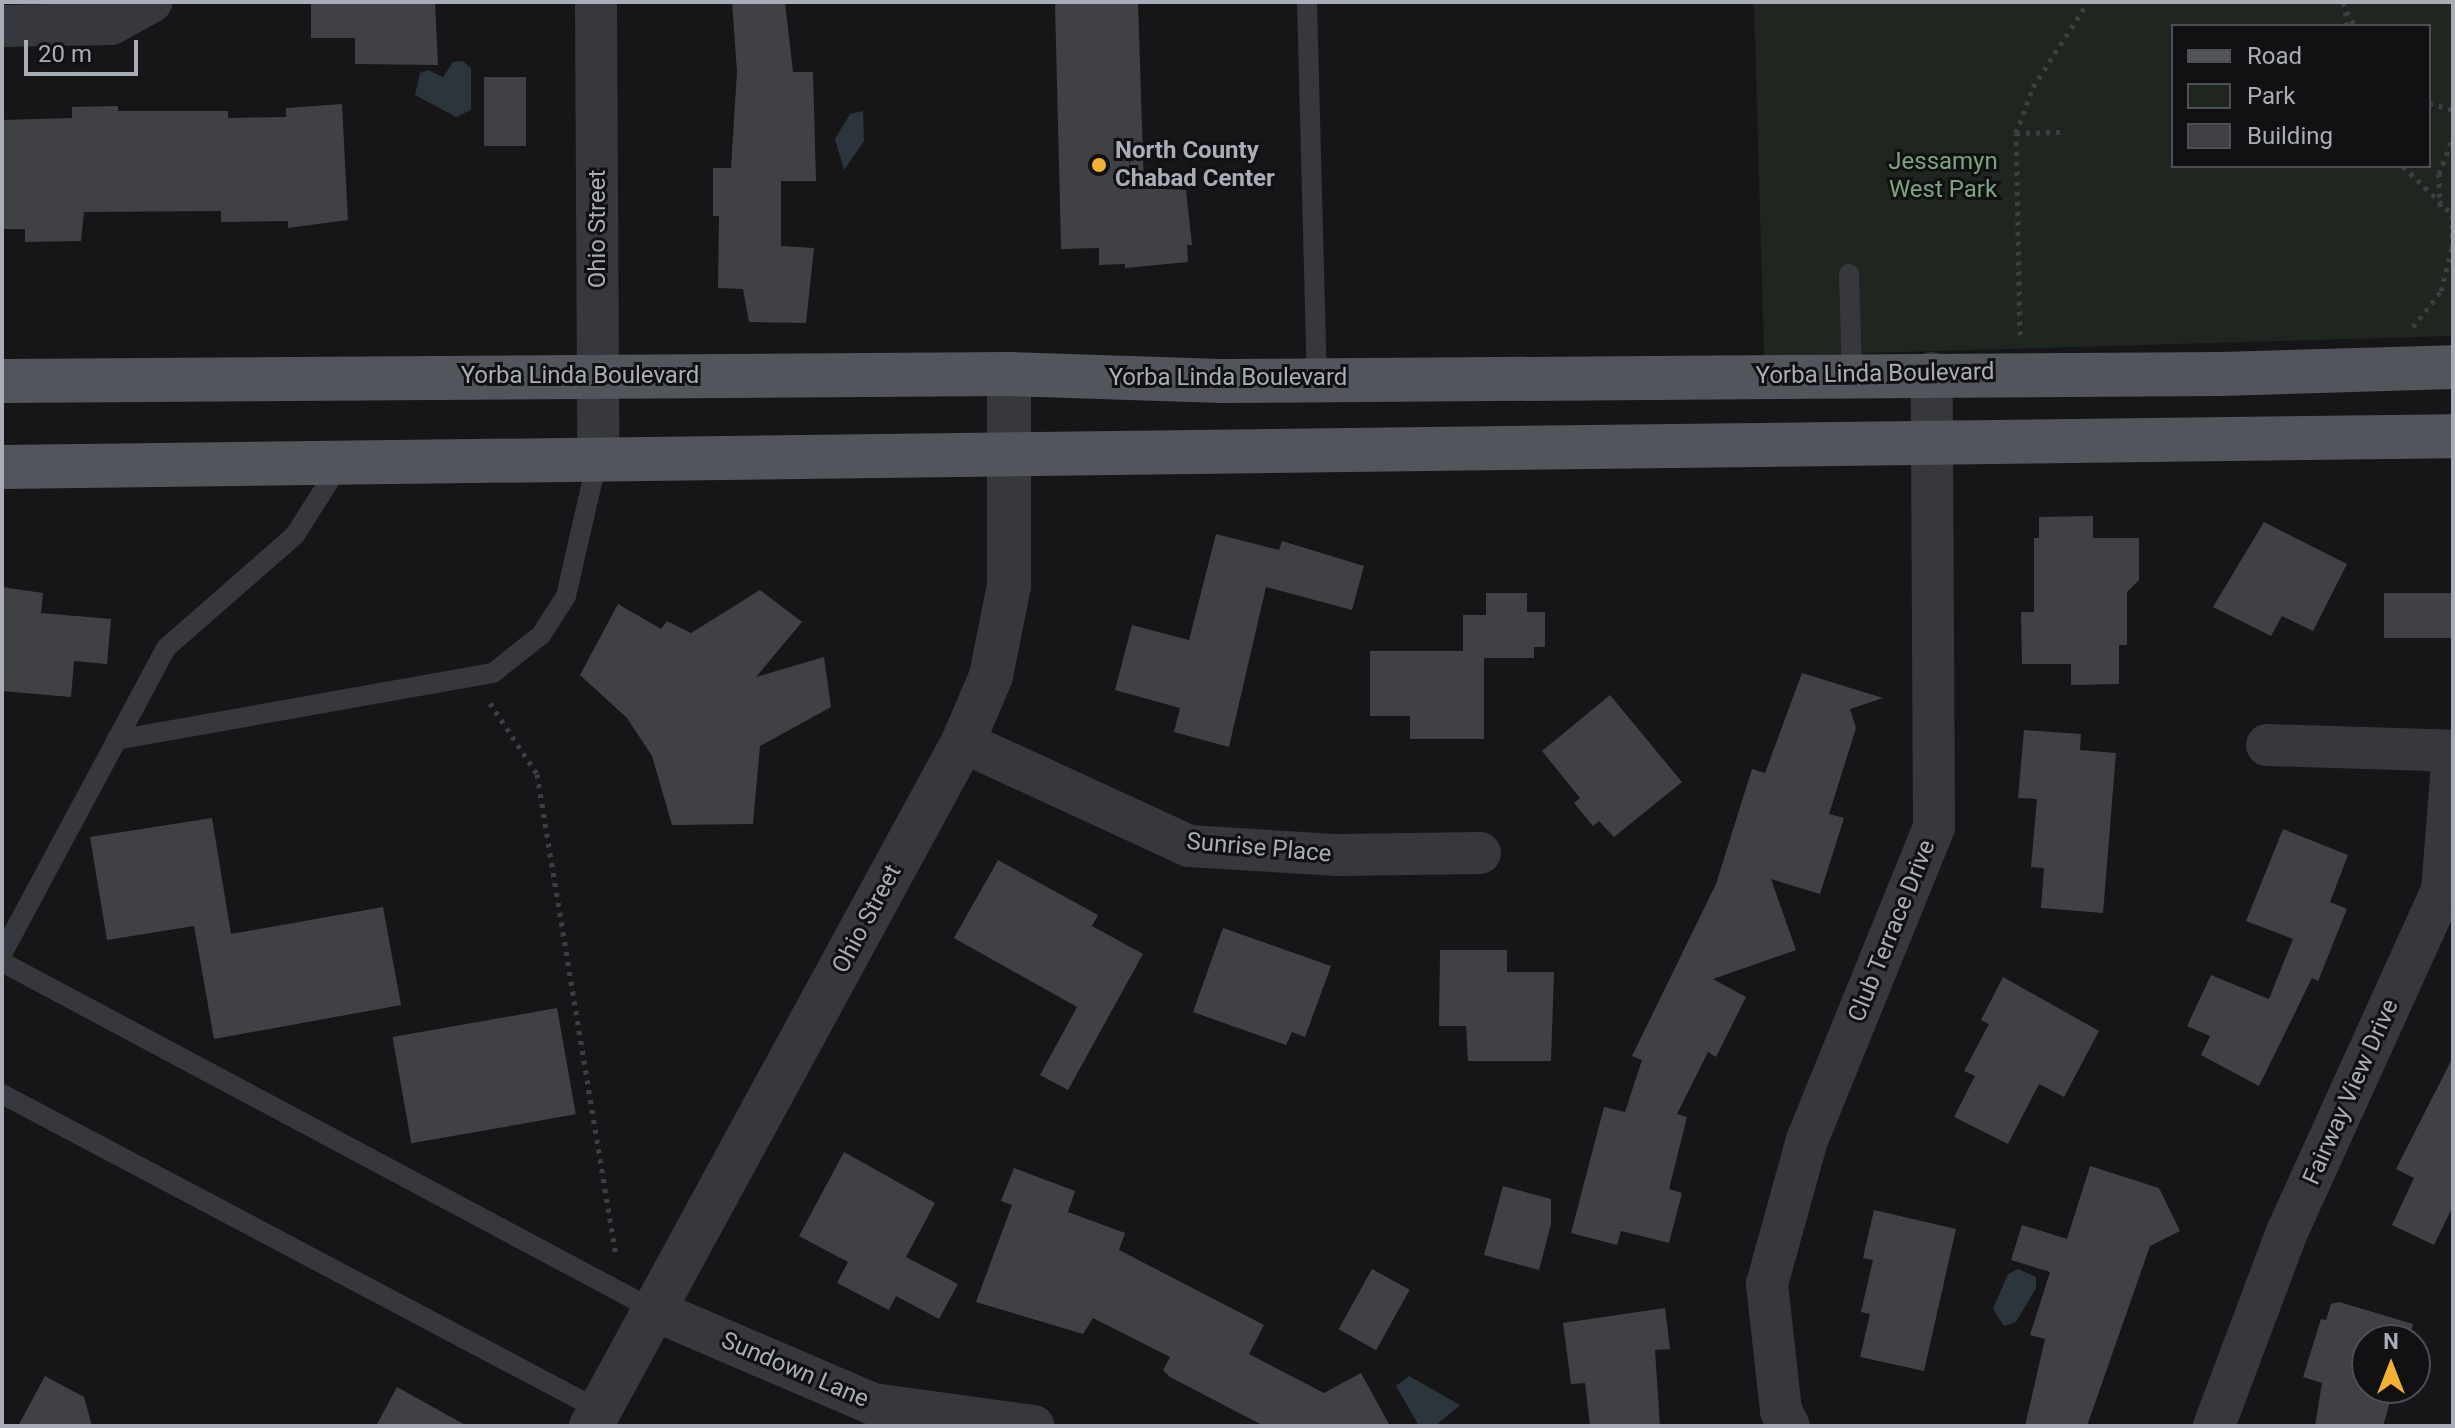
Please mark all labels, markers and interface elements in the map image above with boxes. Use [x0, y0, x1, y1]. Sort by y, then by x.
scale bar [28, 24, 142, 74]
legend [2171, 24, 2431, 168]
text: 20 m [38, 40, 92, 68]
text: Road [2247, 42, 2302, 70]
text: Park [2247, 82, 2295, 110]
text: Building [2247, 122, 2333, 150]
place label: North County Chabad Center [1115, 137, 1275, 193]
park label: Jessamyn West Park [1888, 148, 1998, 204]
marker: North County Chabad Center [1090, 156, 1108, 174]
street label: Ohio Street [584, 170, 612, 288]
street label: Yorba Linda Boulevard [1755, 358, 1995, 390]
street label: Yorba Linda Boulevard [461, 362, 699, 390]
street label: Yorba Linda Boulevard [1109, 364, 1347, 392]
street label: Sunrise Place [1185, 827, 1333, 869]
street label: Club Terrace Drive [1842, 836, 1942, 1026]
street label: Ohio Street [826, 860, 908, 978]
street label: Fairway View Drive [2297, 995, 2405, 1189]
north arrow [2351, 1324, 2431, 1404]
street label: Sundown Lane [717, 1326, 873, 1414]
text: N [2383, 1329, 2399, 1354]

